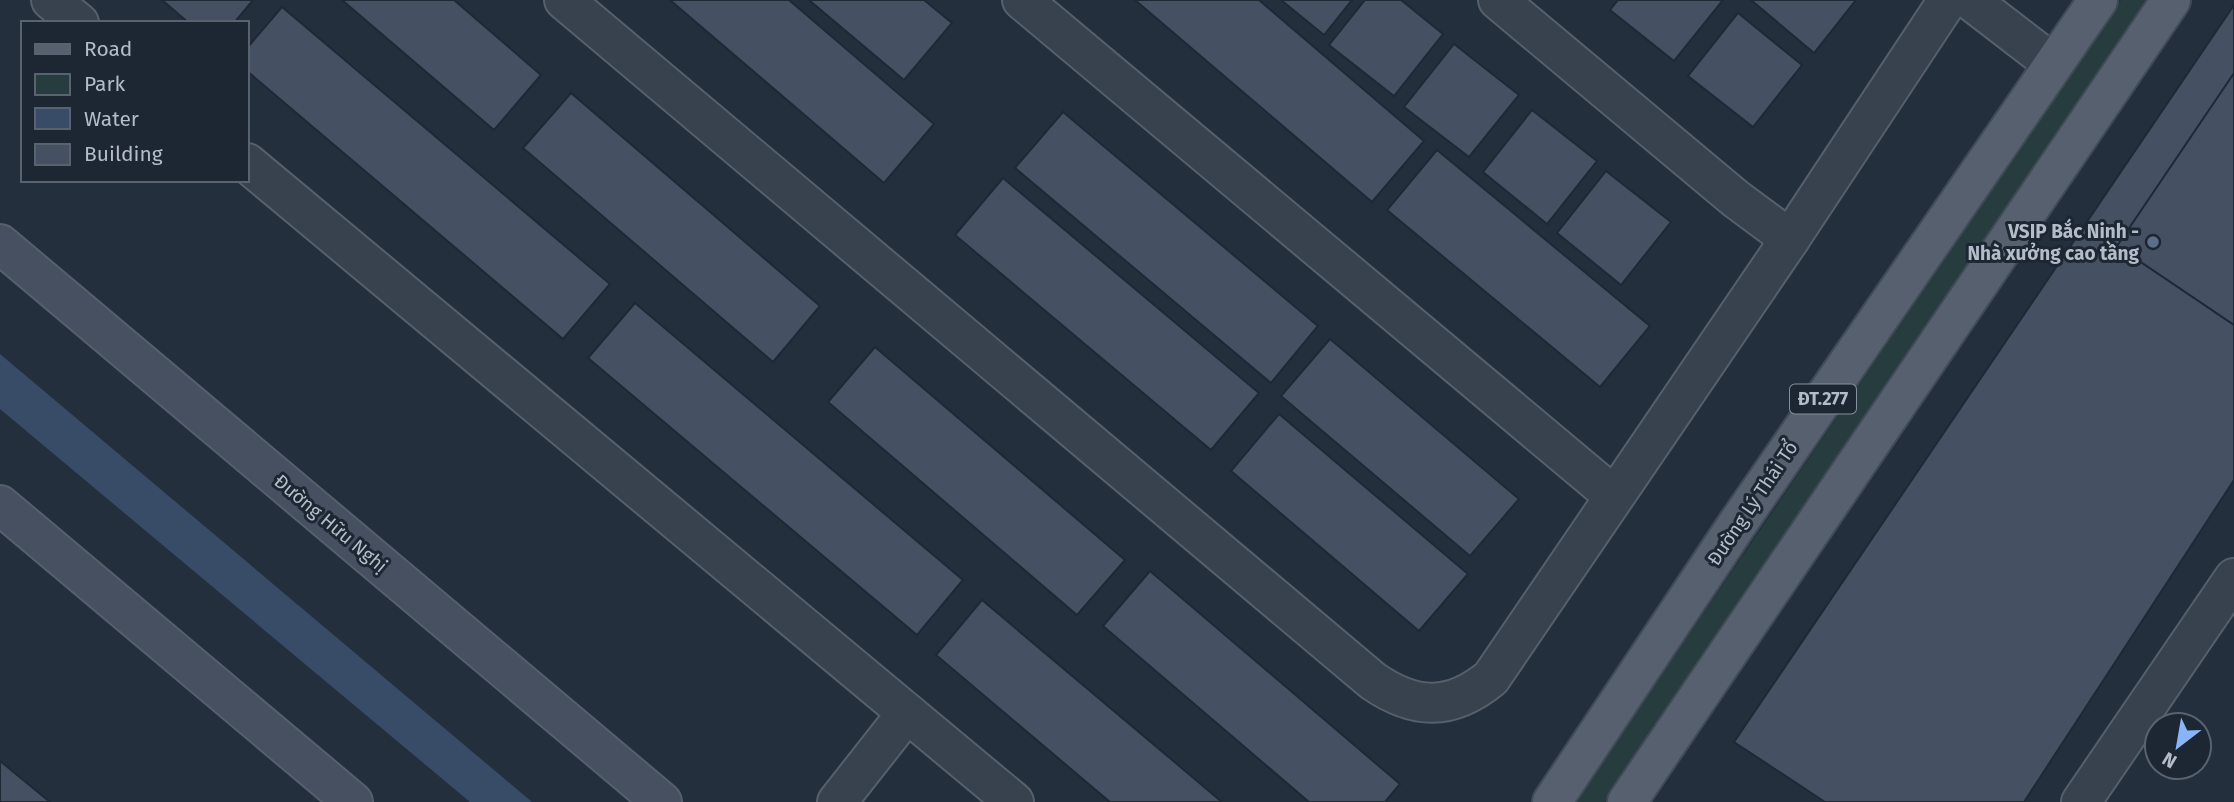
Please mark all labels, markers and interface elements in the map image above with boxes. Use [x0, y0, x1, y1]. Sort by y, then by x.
legend [21, 21, 248, 182]
text: Road [84, 36, 132, 62]
text: Park [84, 71, 126, 97]
text: Water [84, 106, 139, 132]
text: Building [84, 141, 163, 167]
place label: VSIP Bắc Ninh - Nhà xưởng cao tầng [1967, 218, 2140, 265]
marker: VSIP Bắc Ninh - Nhà xưởng cao tầng [2145, 234, 2161, 250]
road number: ĐT.277 [1790, 384, 1856, 414]
street label: Đường Lý Thái Tổ [1702, 437, 1802, 570]
street label: Đường Hữu Nghị [269, 469, 392, 577]
north arrow [2143, 711, 2213, 781]
text: N [2158, 747, 2181, 773]

